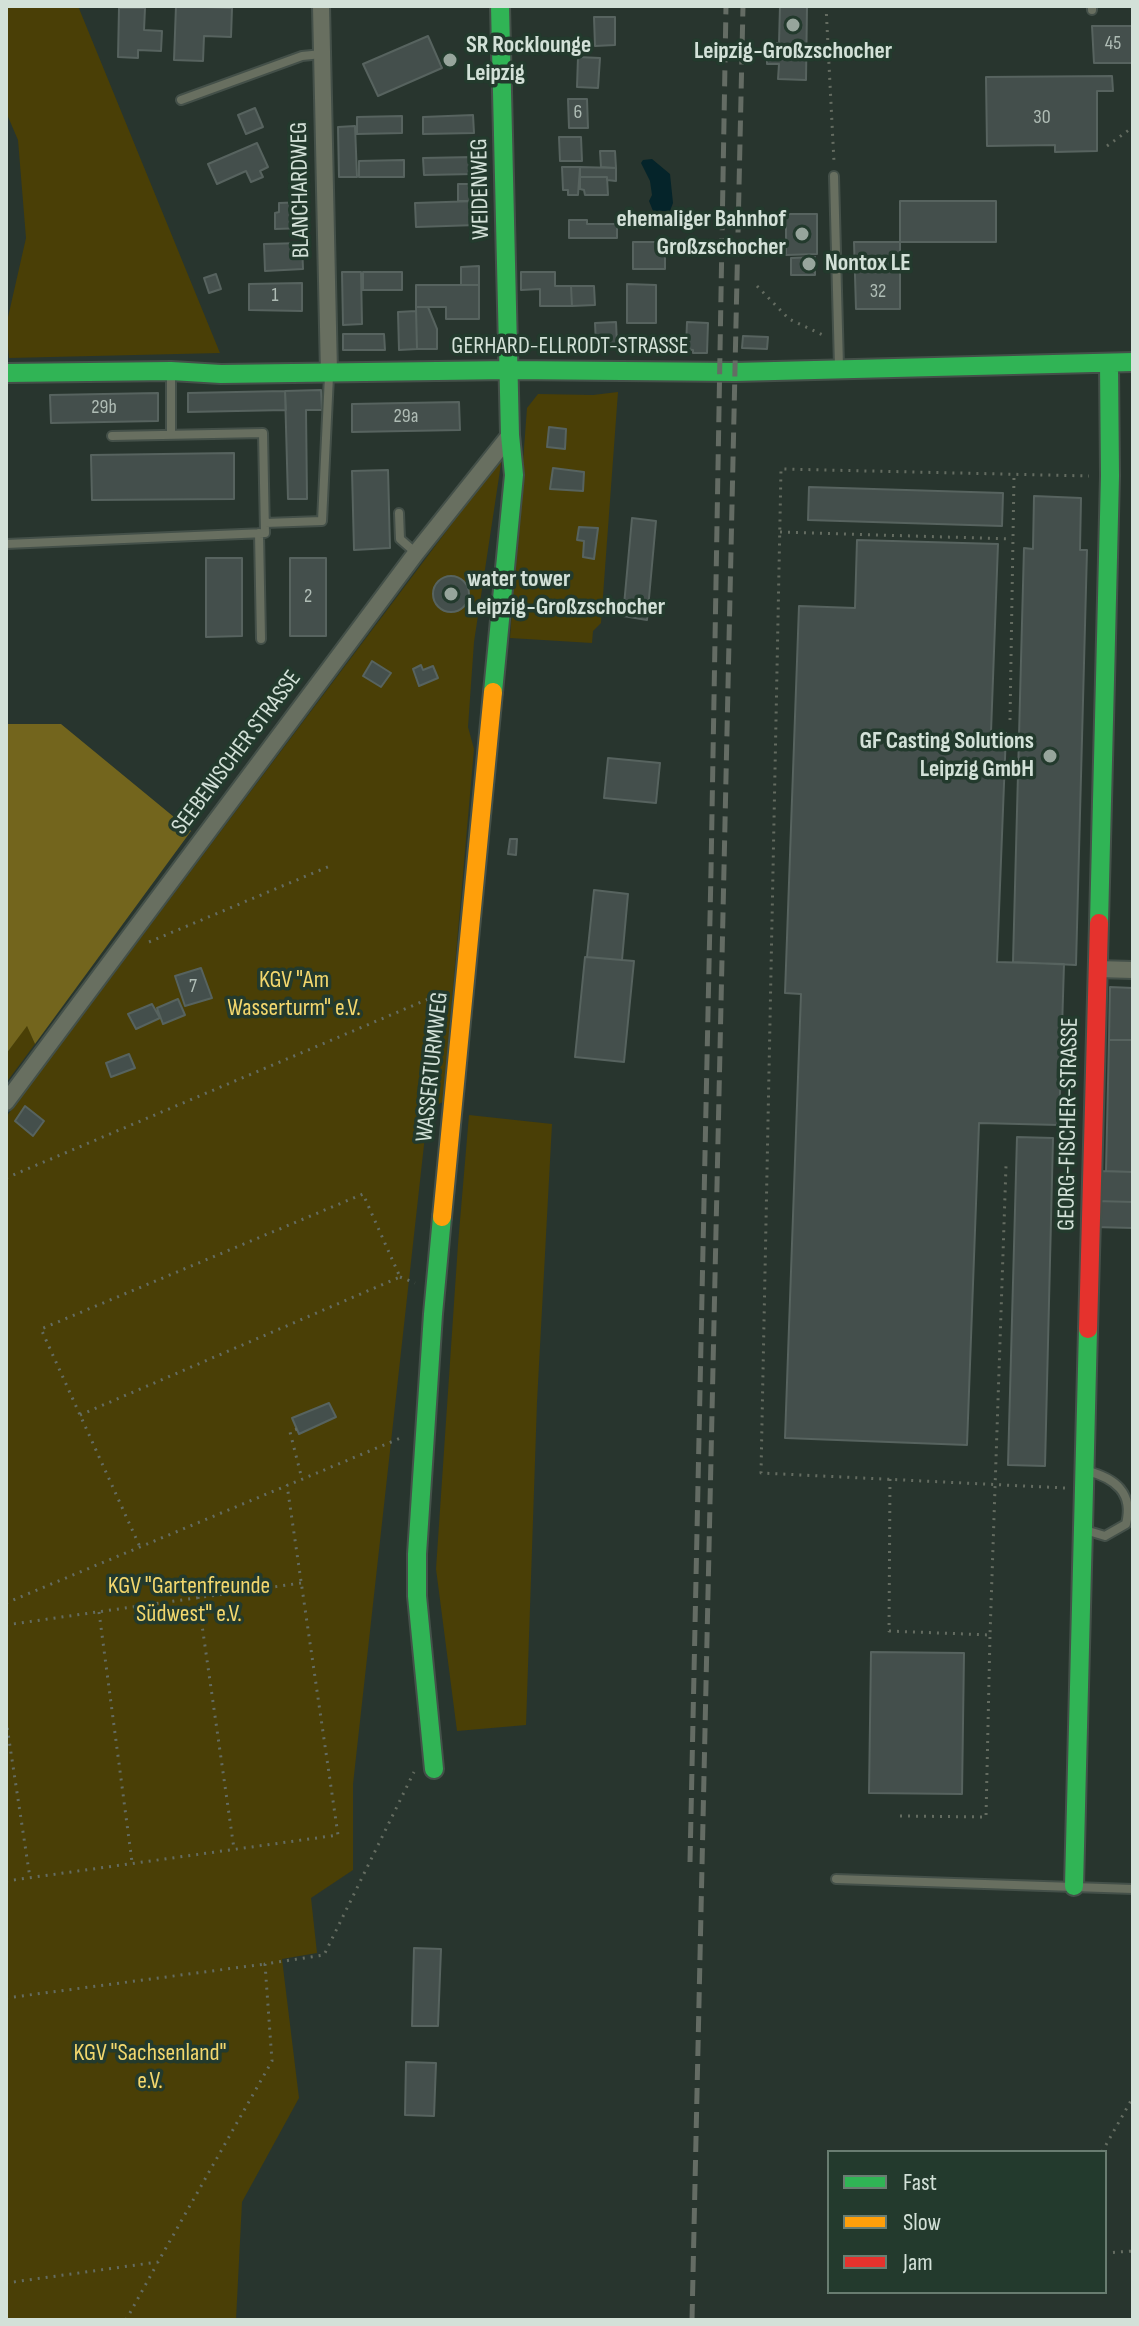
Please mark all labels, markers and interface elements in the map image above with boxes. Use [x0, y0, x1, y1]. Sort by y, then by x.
marker: Leipzig-Großzschocher [784, 16, 802, 34]
place label: SR Rocklounge Leipzig [466, 32, 591, 88]
house number: 45 [1105, 32, 1121, 56]
place label: Leipzig-Großzschocher [694, 38, 892, 66]
marker: SR Rocklounge Leipzig [441, 51, 459, 69]
house number: 6 [574, 101, 582, 125]
house number: 30 [1033, 106, 1051, 130]
street label: BLANCHARDWEG [285, 122, 317, 258]
street label: WEIDENWEG [466, 138, 496, 240]
place label: ehemaliger Bahnhof Großzschocher [616, 206, 786, 262]
marker: ehemaliger Bahnhof Großzschocher [793, 225, 811, 243]
place label: Nontox LE [825, 250, 911, 278]
marker: Nontox LE [800, 255, 818, 273]
house number: 32 [870, 280, 886, 304]
house number: 1 [272, 284, 278, 308]
street label: GERHARD-ELLRODT-STRASSE [451, 333, 689, 361]
house number: 29b [91, 396, 117, 420]
house number: 29a [394, 405, 418, 429]
place label: water tower Leipzig-Großzschocher [467, 566, 665, 622]
house number: 2 [304, 585, 312, 609]
marker: water tower Leipzig-Großzschocher [442, 585, 460, 603]
street label: SEEBENISCHER STRASSE [166, 665, 308, 841]
place label: GF Casting Solutions Leipzig GmbH [859, 728, 1034, 784]
marker: GF Casting Solutions Leipzig GmbH [1041, 747, 1059, 765]
park label: KGV "Am Wasserturm" e.V. [227, 967, 361, 1023]
house number: 7 [189, 975, 197, 999]
street label: WASSERTURMWEG [411, 991, 455, 1143]
street label: GEORG-FISCHER-STRASSE [1053, 1017, 1085, 1231]
park label: KGV "Gartenfreunde Südwest" e.V. [108, 1573, 270, 1629]
park label: KGV "Sachsenland" e.V. [74, 2040, 226, 2096]
legend [827, 2150, 1107, 2294]
text: Fast [903, 2168, 937, 2197]
text: Slow [903, 2208, 941, 2237]
text: Jam [903, 2248, 933, 2277]

